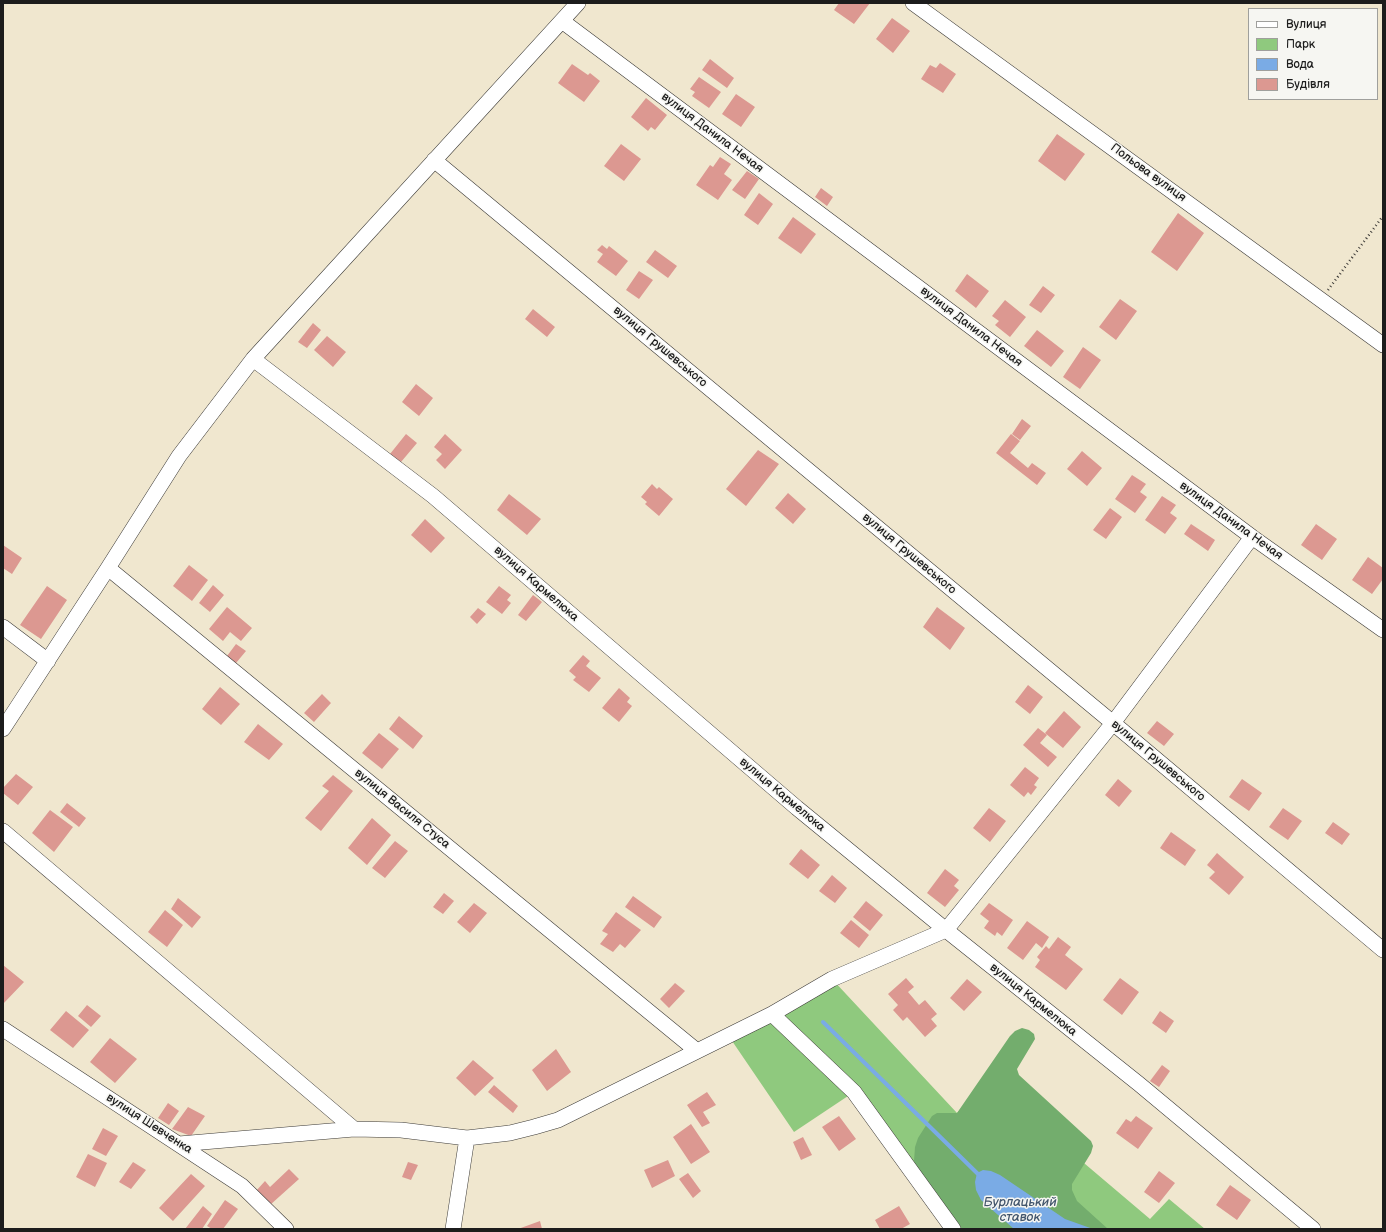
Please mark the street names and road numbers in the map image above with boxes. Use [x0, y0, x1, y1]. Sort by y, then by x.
street label: вулиця Данила Нечая [658, 90, 766, 176]
street label: Польова вулиця [1107, 141, 1189, 205]
street label: вулиця Данила Нечая [917, 284, 1025, 370]
street label: вулиця Грушевського [610, 303, 710, 391]
street label: вулиця Данила Нечая [1177, 479, 1285, 563]
street label: вулиця Грушевського [859, 510, 959, 598]
street label: вулиця Кармелюка [491, 543, 581, 625]
street label: вулиця Грушевського [1108, 717, 1208, 805]
street label: вулиця Кармелюка [736, 755, 828, 835]
street label: вулиця Василя Стуса [351, 766, 453, 852]
street label: вулиця Кармелюка [987, 961, 1079, 1039]
street label: вулиця Шевченка [103, 1091, 195, 1157]

